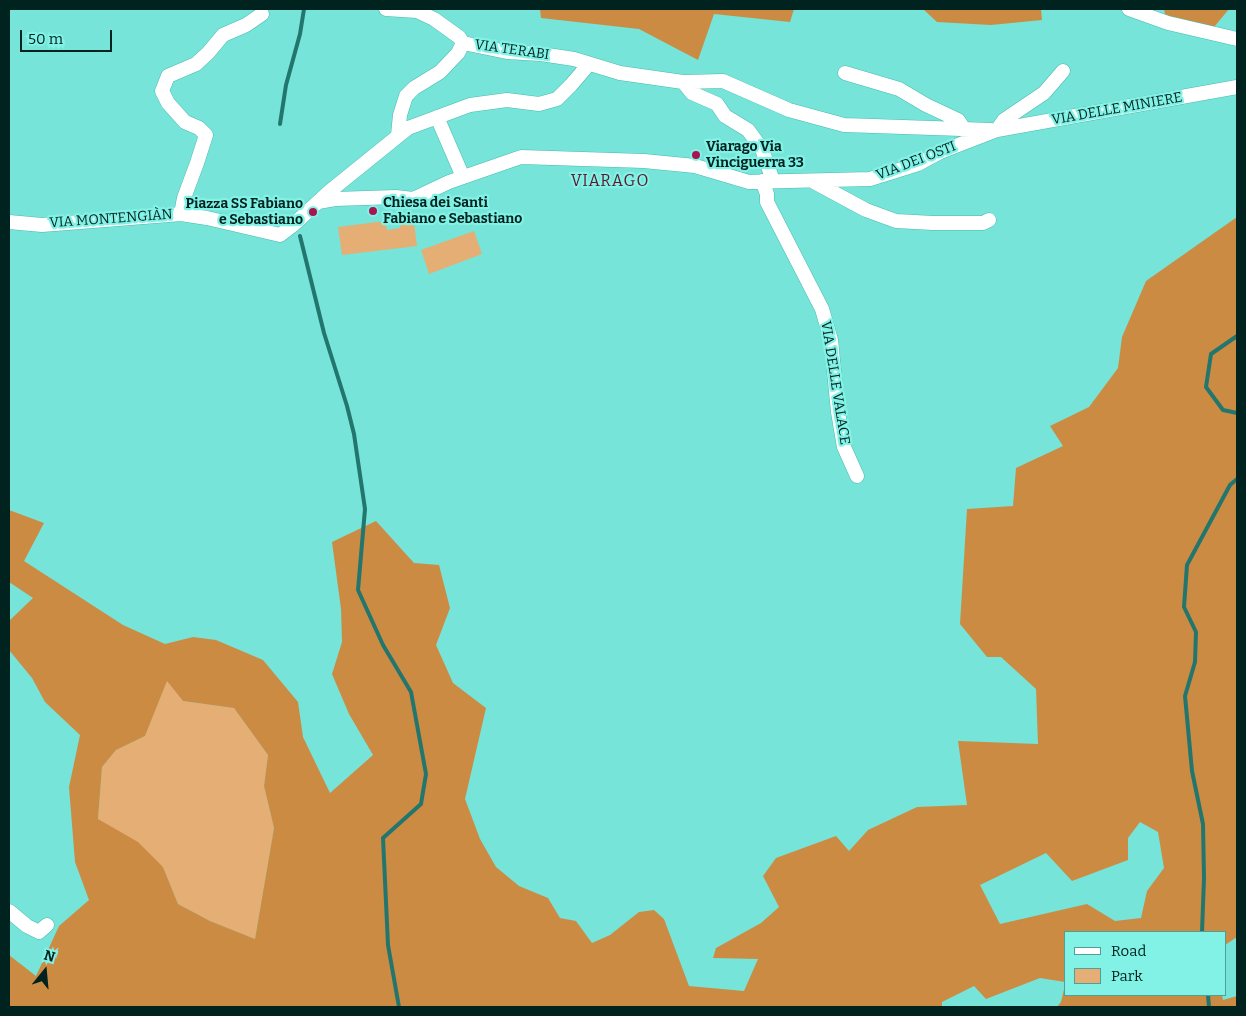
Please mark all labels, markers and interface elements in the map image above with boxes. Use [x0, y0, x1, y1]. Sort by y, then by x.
scale bar [22, 20, 115, 52]
text: 50 m [28, 30, 63, 48]
street label: VIA TERABI [474, 36, 550, 64]
street label: VIA DELLE MINIERE [1050, 89, 1184, 129]
street label: VIA DEI OSTI [874, 138, 958, 184]
place label: Viarago Via Vinciguerra 33 [706, 139, 804, 172]
marker: Viarago Via Vinciguerra 33 [690, 149, 702, 161]
district label: VIARAGO [570, 172, 650, 192]
place label: Chiesa dei Santi Fabiano e Sebastiano [383, 195, 522, 228]
place label: Piazza SS Fabiano e Sebastiano [186, 196, 303, 228]
marker: Chiesa dei Santi Fabiano e Sebastiano [367, 205, 379, 217]
street label: VIA MONTENGIÀN [49, 206, 173, 232]
marker: Piazza SS Fabiano e Sebastiano [307, 206, 319, 218]
street label: VIA DELLE VALACE [817, 320, 853, 446]
legend [1064, 931, 1226, 996]
text: Road [1111, 942, 1146, 960]
north arrow [20, 946, 70, 996]
text: N [42, 946, 57, 966]
text: Park [1111, 967, 1143, 985]

